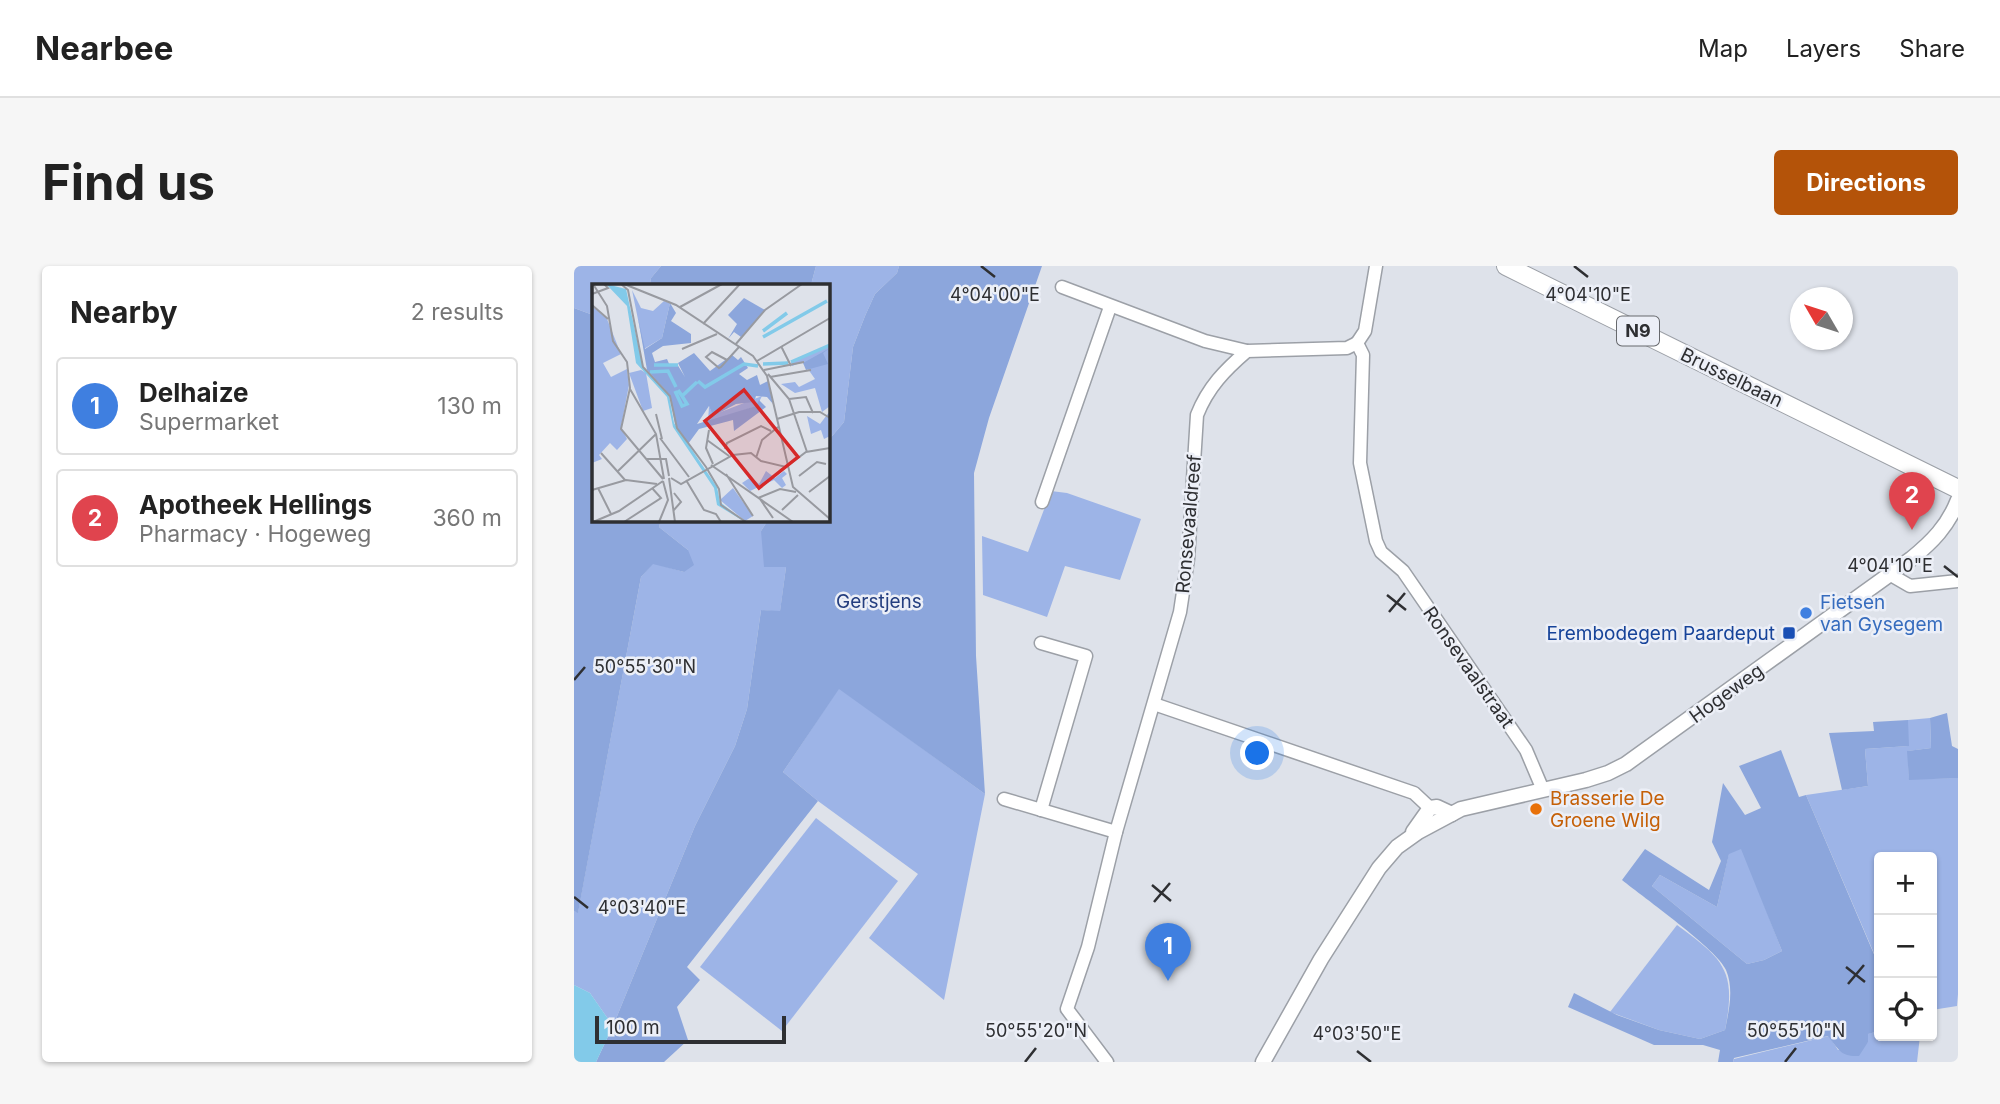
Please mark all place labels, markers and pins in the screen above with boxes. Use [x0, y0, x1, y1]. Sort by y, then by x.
pin: 2 [1889, 472, 1935, 530]
place label: Fietsen van Gysegem [1820, 591, 1943, 636]
marker: Fietsen van Gysegem [1798, 605, 1814, 621]
place label: Erembodegem Paardeput [1546, 622, 1775, 645]
marker: Erembodegem Paardeput [1781, 625, 1797, 641]
place label: Brasserie De Groene Wilg [1550, 787, 1665, 832]
marker: Brasserie De Groene Wilg [1528, 801, 1544, 817]
pin: 1 [1145, 923, 1191, 981]

